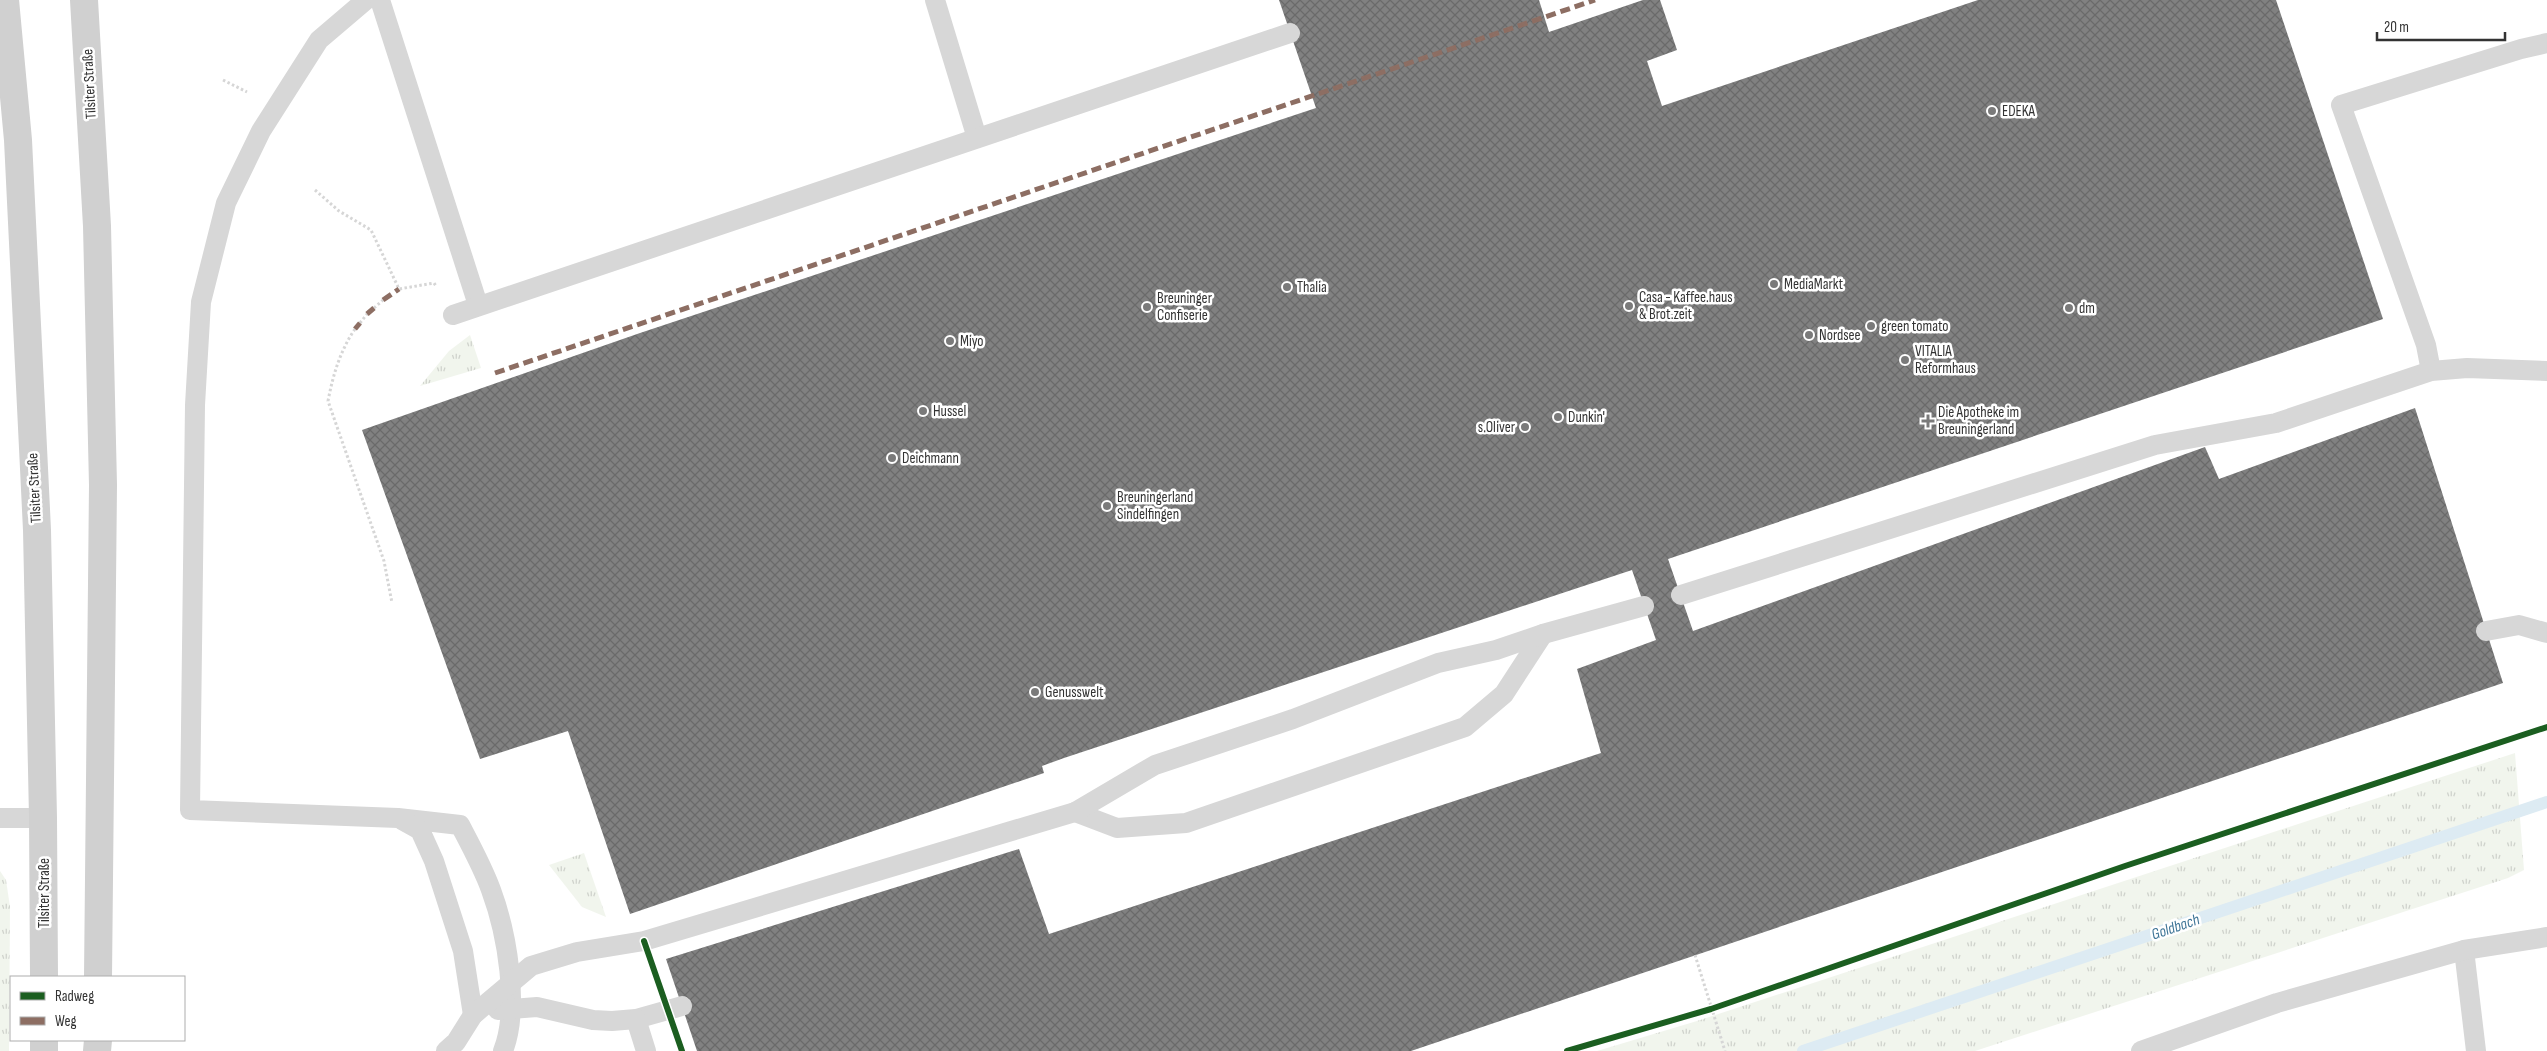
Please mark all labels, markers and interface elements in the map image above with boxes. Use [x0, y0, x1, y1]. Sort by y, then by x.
scale bar [2377, 10, 2504, 42]
text: 20 m [2384, 18, 2409, 37]
street label: Tilsiter Straße [78, 48, 101, 120]
place label: EDEKA [2002, 102, 2036, 121]
marker: EDEKA [1986, 105, 1998, 117]
place label: MediaMarkt [1784, 275, 1843, 294]
place label: Thalia [1297, 278, 1327, 297]
marker: MediaMarkt [1768, 278, 1780, 290]
marker: Thalia [1281, 281, 1293, 293]
place label: Casa - Kaffee.haus & Brot.zeit [1639, 288, 1733, 324]
place label: Breuninger Confiserie [1157, 289, 1213, 325]
place label: dm [2079, 299, 2095, 318]
marker: Casa - Kaffee.haus & Brot.zeit [1623, 300, 1635, 312]
marker: Breuninger Confiserie [1141, 301, 1153, 313]
marker: dm [2063, 302, 2075, 314]
place label: green tomato [1881, 317, 1949, 336]
marker: green tomato [1865, 320, 1877, 332]
place label: Nordsee [1819, 326, 1861, 345]
marker: Nordsee [1803, 329, 1815, 341]
place label: Miyo [960, 332, 984, 351]
marker: Miyo [944, 335, 956, 347]
place label: VITALIA Reformhaus [1915, 342, 1976, 378]
marker: VITALIA Reformhaus [1899, 354, 1911, 366]
place label: Hussel [933, 402, 966, 421]
place label: Die Apotheke im Breuningerland [1938, 403, 2019, 439]
marker: Hussel [917, 405, 929, 417]
place label: Dunkin' [1568, 408, 1605, 427]
marker: Dunkin' [1552, 411, 1564, 423]
marker: Die Apotheke im Breuningerland [1922, 415, 1934, 427]
place label: s.Oliver [1478, 418, 1516, 437]
marker: s.Oliver [1519, 421, 1531, 433]
place label: Deichmann [902, 449, 959, 468]
street label: Tilsiter Straße [23, 452, 46, 524]
marker: Deichmann [886, 452, 898, 464]
place label: Breuningerland Sindelfingen [1117, 488, 1193, 524]
marker: Breuningerland Sindelfingen [1101, 500, 1113, 512]
place label: Genusswelt [1045, 683, 1104, 702]
marker: Genusswelt [1029, 686, 1041, 698]
street label: Tilsiter Straße [35, 858, 54, 928]
water label: Goldbach [2149, 910, 2202, 945]
legend [10, 976, 185, 1041]
text: Radweg [55, 987, 94, 1006]
text: Weg [55, 1012, 77, 1031]

